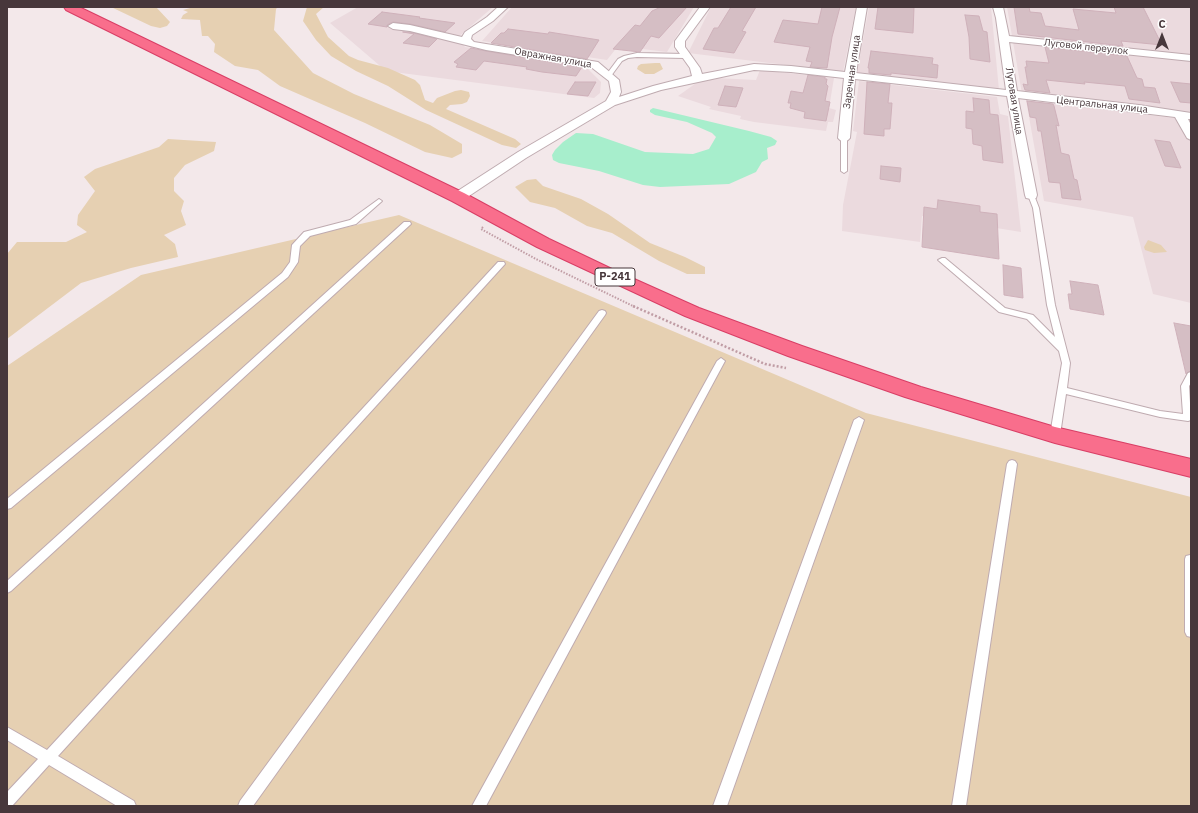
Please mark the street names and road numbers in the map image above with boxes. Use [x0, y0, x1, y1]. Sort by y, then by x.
street label: Заречная улица [841, 34, 863, 110]
street label: Луговой переулок [1043, 37, 1129, 57]
street label: Овражная улица [513, 45, 593, 71]
street label: Луговая улица [1003, 67, 1025, 135]
street label: Центральная улица [1056, 94, 1148, 116]
road number: Р-241 [595, 268, 635, 286]

